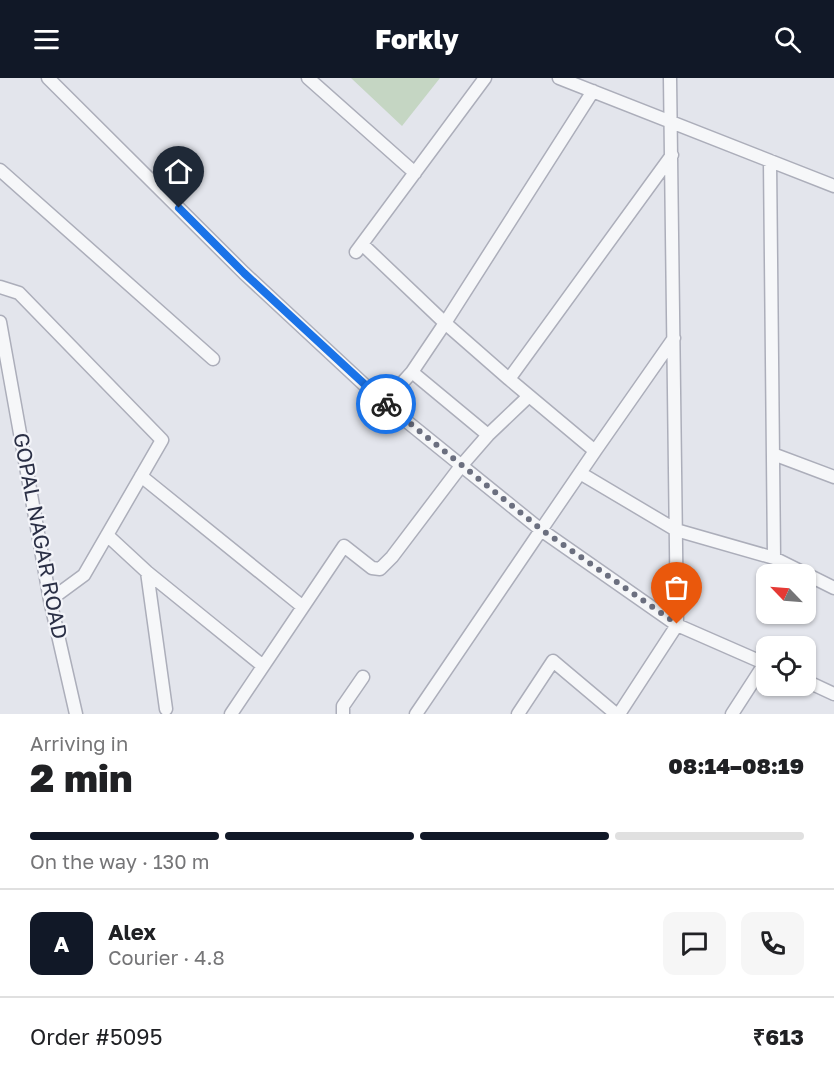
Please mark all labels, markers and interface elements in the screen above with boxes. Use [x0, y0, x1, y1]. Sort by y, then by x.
icon: menu [30, 23, 63, 56]
text: Forkly [375, 23, 459, 55]
icon: search [771, 23, 804, 56]
pin [153, 146, 204, 208]
icon: home [162, 155, 195, 188]
courier [356, 374, 416, 434]
icon: bike [370, 388, 403, 421]
street label: GOPAL NAGAR ROAD [8, 431, 74, 641]
pin [651, 562, 702, 624]
north arrow [756, 564, 816, 624]
map controls [756, 564, 816, 696]
icon: bag [660, 571, 693, 604]
button: locate [756, 636, 816, 696]
text: Arriving in [30, 731, 128, 755]
text: 08:14–08:19 [668, 752, 804, 779]
text: 2 min [30, 754, 133, 801]
text: On the way · 130 m [30, 849, 209, 873]
button: chat [663, 912, 726, 975]
button: phone [741, 912, 804, 975]
text: Alex [108, 918, 156, 945]
text: A [54, 930, 69, 957]
text: Courier · 4.8 [108, 945, 225, 969]
text: Order #5095 [30, 1023, 162, 1050]
text: ₹613 [753, 1023, 804, 1050]

